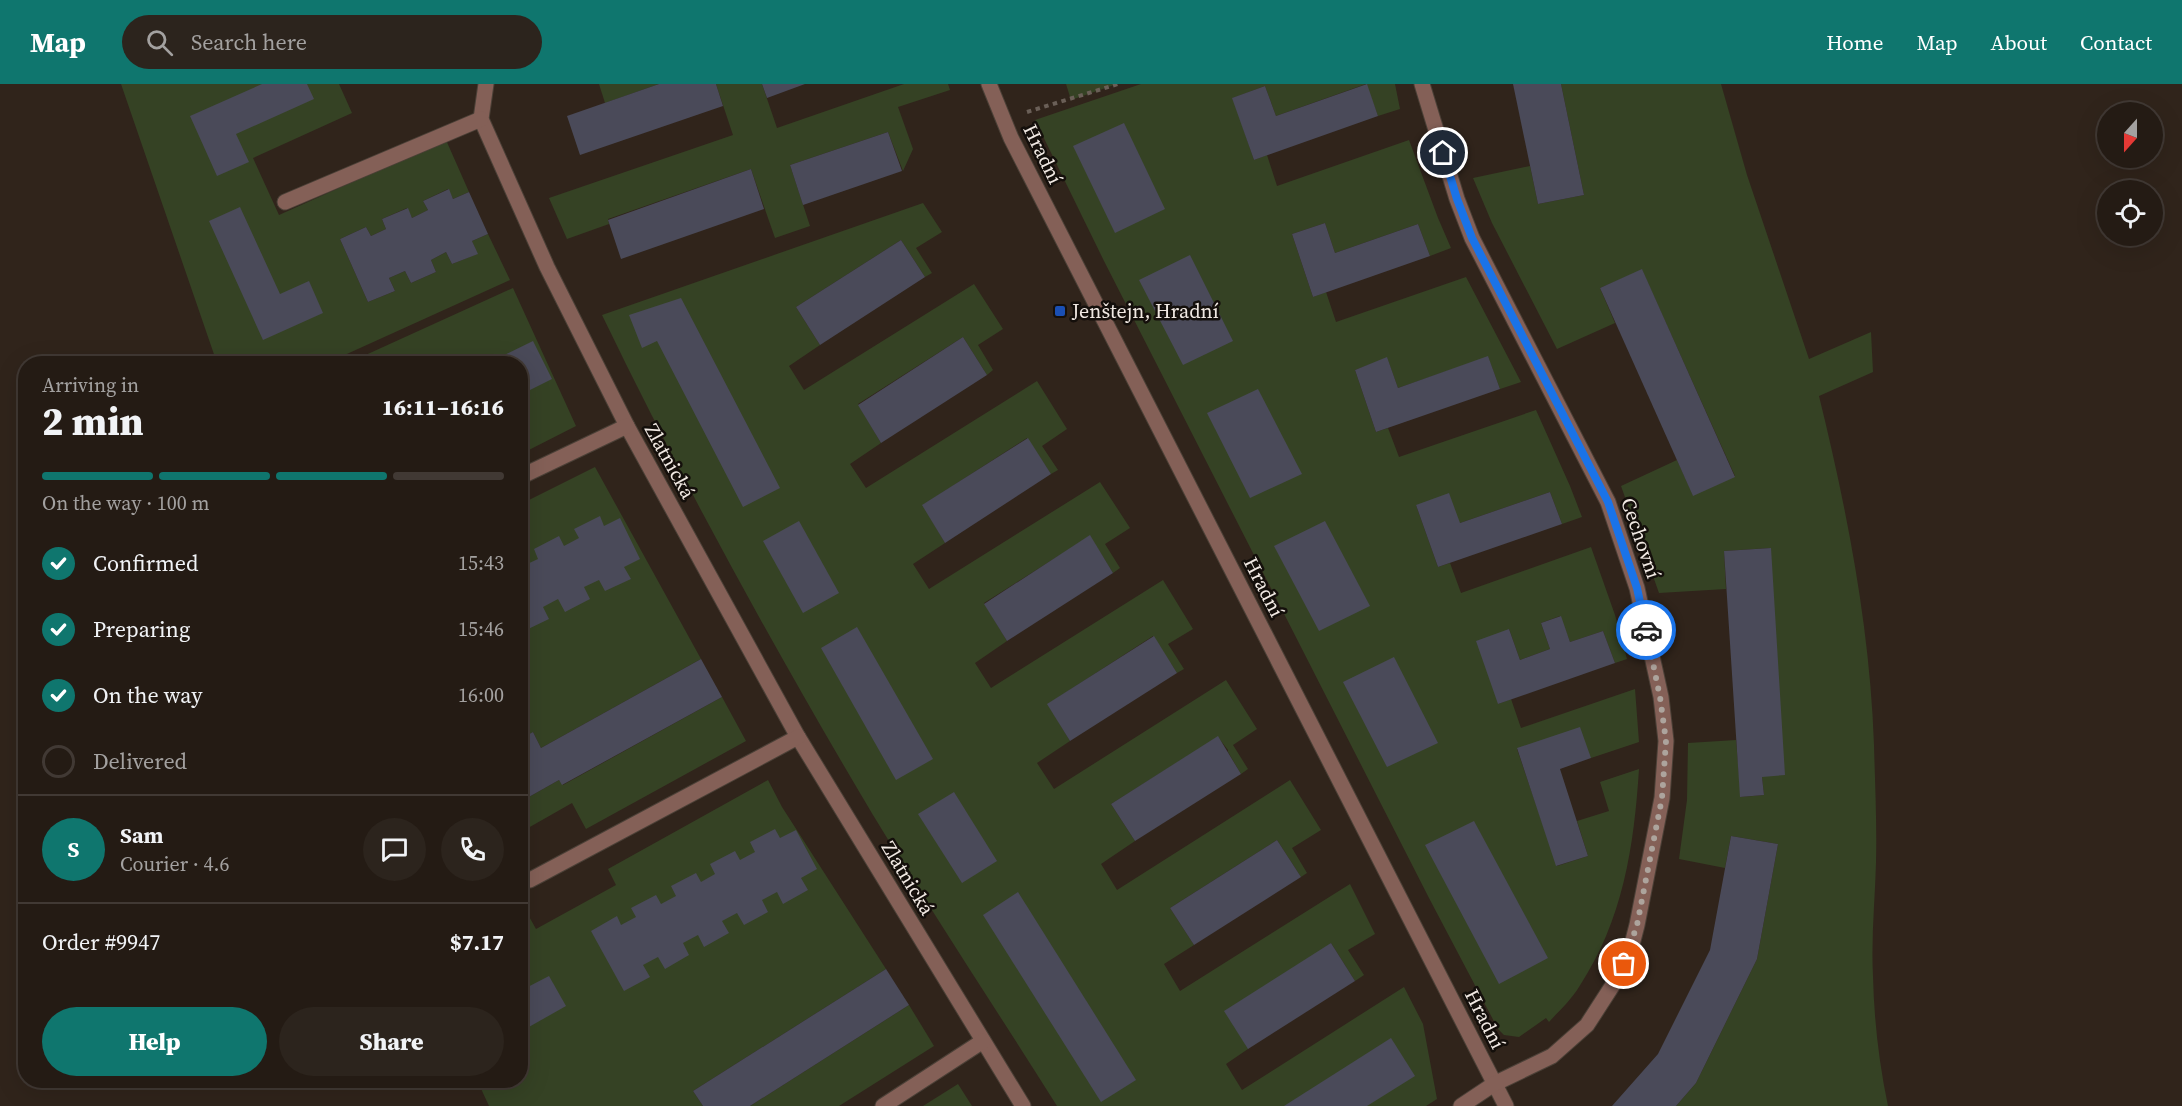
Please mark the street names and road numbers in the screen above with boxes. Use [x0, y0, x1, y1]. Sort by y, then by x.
street label: Hradní [1016, 119, 1070, 189]
street label: Zlatnická [638, 418, 703, 504]
street label: Cechovní [1614, 494, 1668, 582]
street label: Hradní [1237, 552, 1291, 622]
street label: Zlatnická [875, 836, 942, 921]
street label: Hradní [1458, 984, 1512, 1054]

